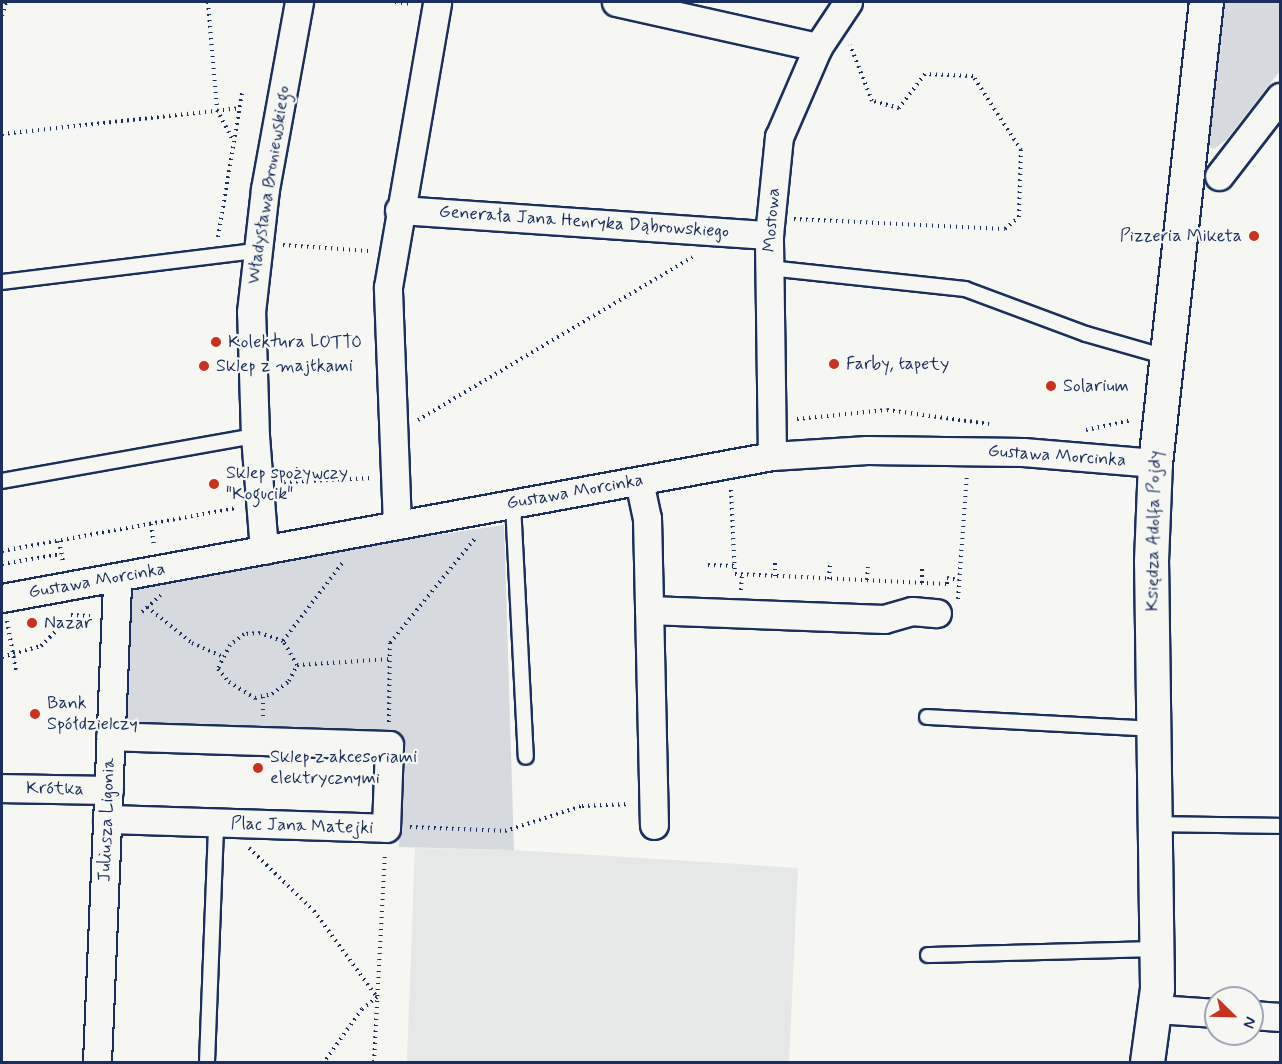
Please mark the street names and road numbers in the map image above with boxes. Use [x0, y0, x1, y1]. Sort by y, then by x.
street label: Władysława Broniewskiego [243, 84, 295, 286]
street label: Mostowa [759, 187, 785, 253]
street label: Generała Jana Henryka Dąbrowskiego [437, 201, 731, 243]
street label: Gustawa Morcinka [987, 440, 1127, 472]
street label: Księdza Adolfa Pojdy [1142, 450, 1166, 612]
street label: Gustawa Morcinka [504, 469, 646, 515]
street label: Gustawa Morcinka [26, 558, 168, 604]
street label: Juliusza Ligonia [94, 756, 120, 884]
street label: Krótka [26, 778, 84, 800]
street label: Plac Jana Matejki [233, 813, 371, 839]

